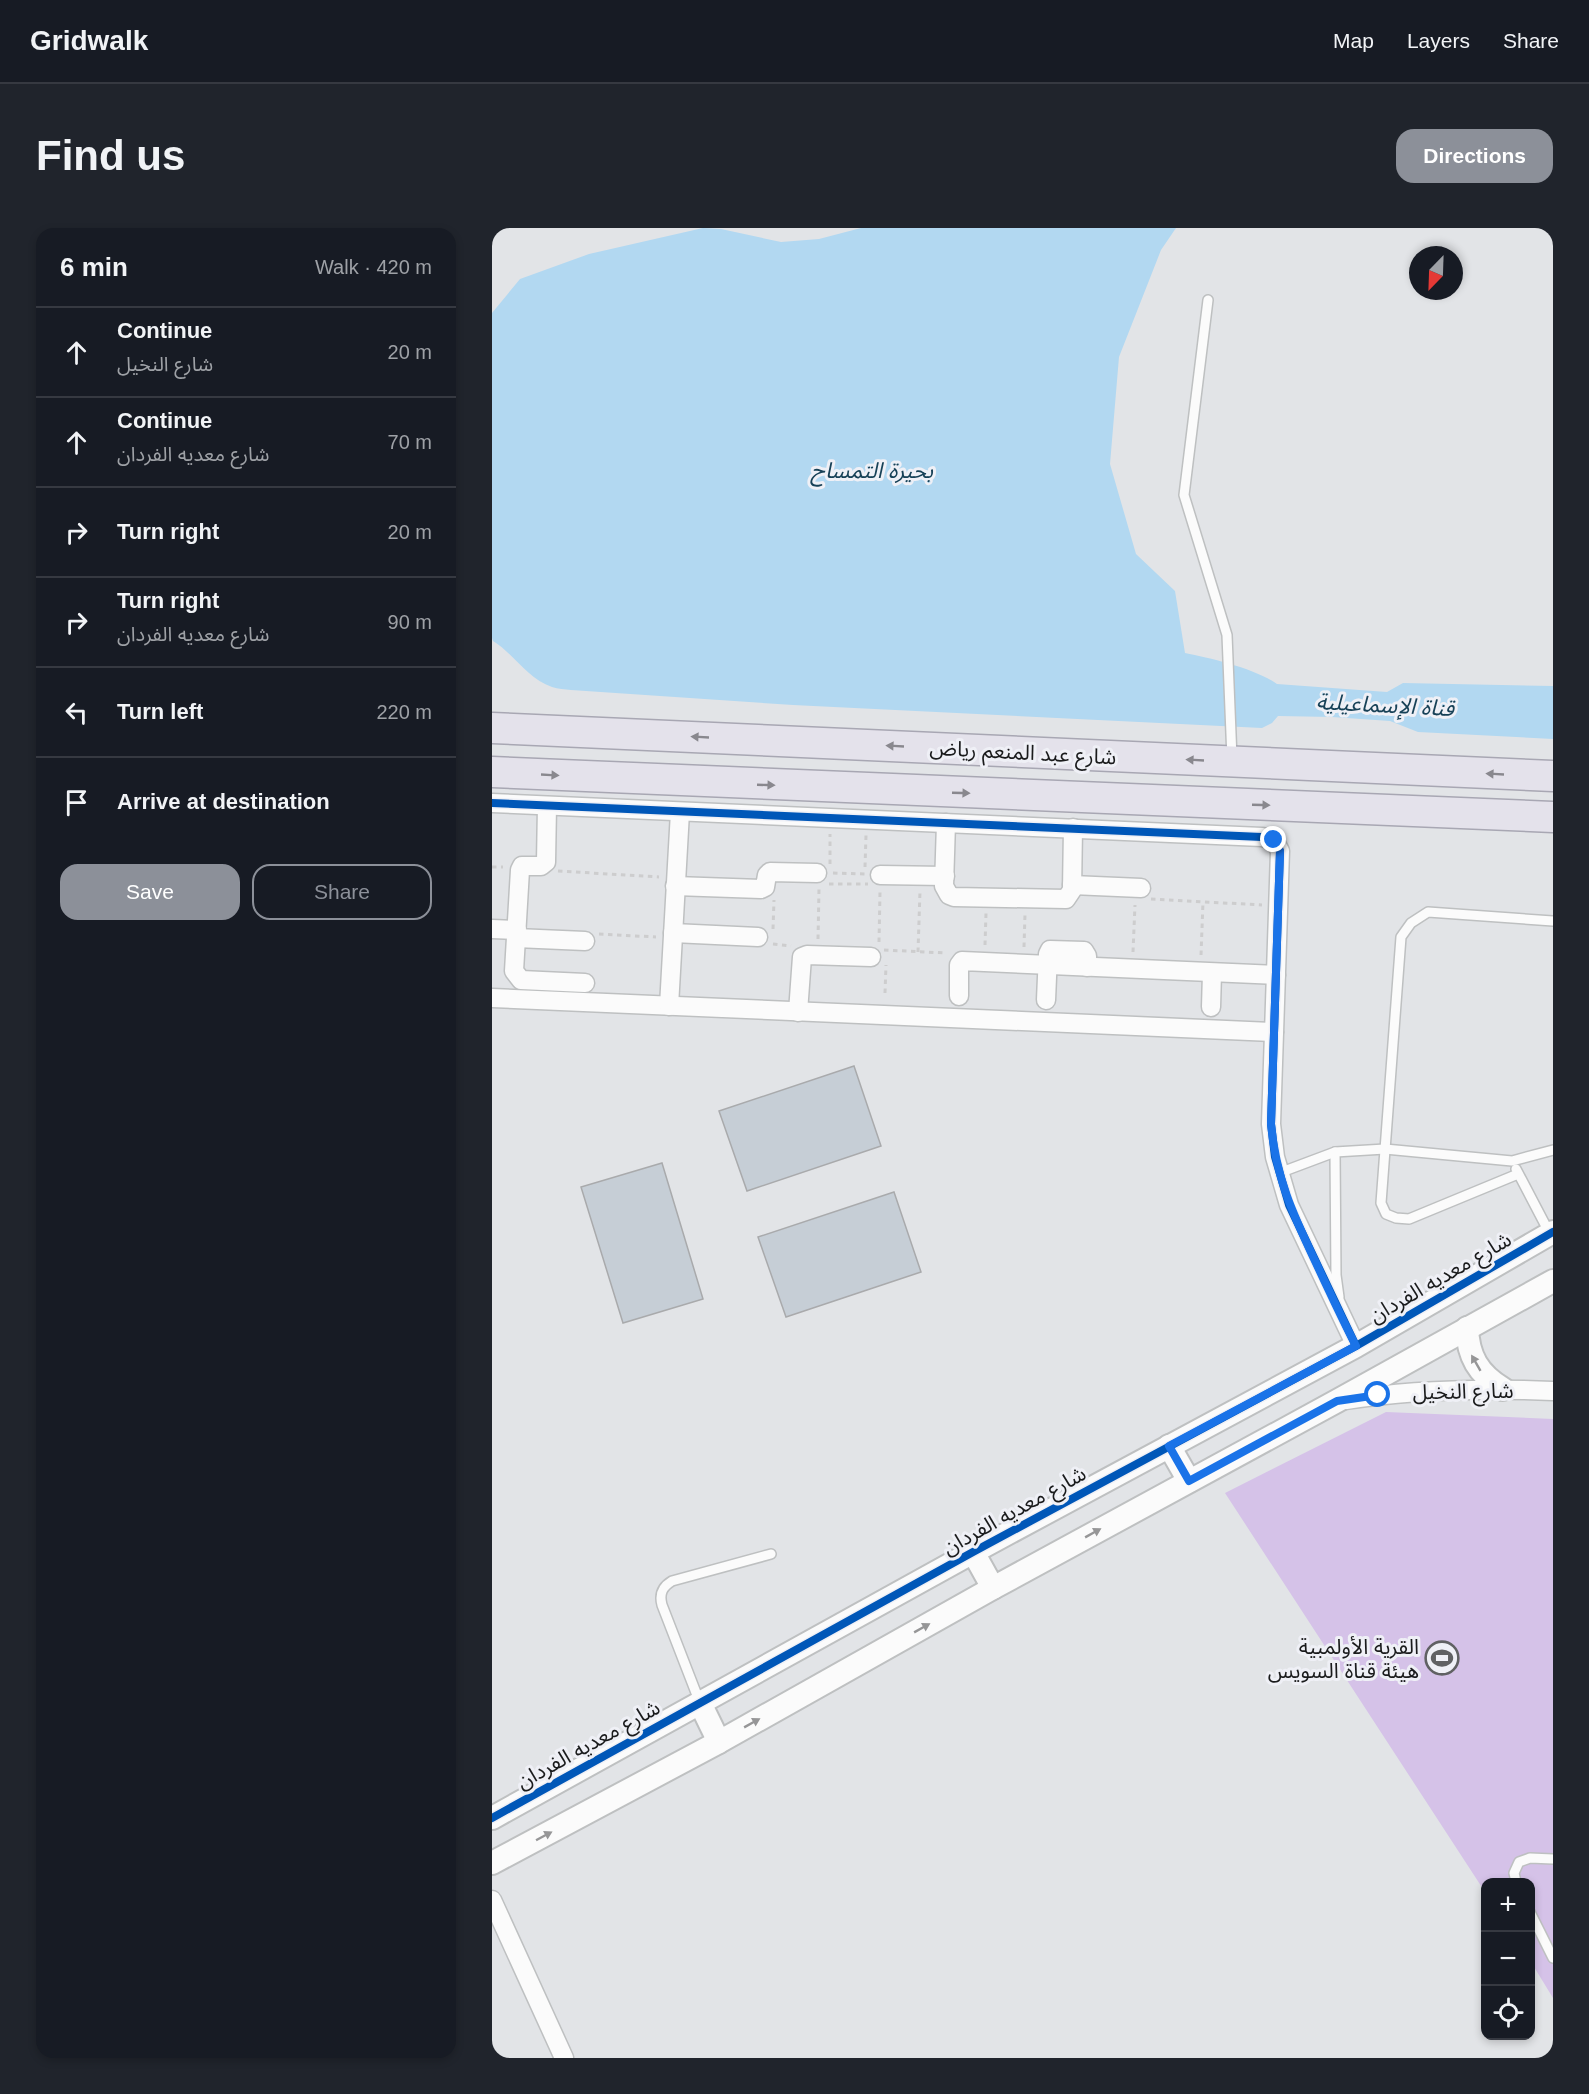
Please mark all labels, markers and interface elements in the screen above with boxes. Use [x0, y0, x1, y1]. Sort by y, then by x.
text: Gridwalk [30, 25, 148, 56]
text: Map [1333, 29, 1374, 52]
text: Layers [1407, 29, 1470, 52]
text: Share [1503, 29, 1559, 52]
button: Directions [1396, 129, 1553, 183]
text: Find us [36, 132, 185, 179]
north arrow [1409, 246, 1463, 300]
text: 6 min [60, 252, 128, 282]
text: Walk · 420 m [315, 256, 432, 278]
text: Continue [117, 318, 212, 343]
icon: ahead [60, 336, 93, 369]
text: 20 m [388, 341, 432, 363]
text: شارع النخيل [117, 353, 213, 375]
text: Continue [117, 408, 212, 433]
icon: ahead [60, 426, 93, 459]
text: 70 m [388, 431, 432, 453]
text: شارع معديه الفردان [117, 443, 270, 465]
water label: بحيرة التمساح [810, 458, 934, 487]
icon: right [60, 516, 93, 549]
text: Turn right [117, 519, 219, 544]
text: 20 m [388, 521, 432, 543]
text: Turn right [117, 588, 219, 613]
icon: right [60, 606, 93, 639]
text: 90 m [388, 611, 432, 633]
text: شارع معديه الفردان [117, 623, 270, 645]
water label: قناة الإسماعيلية [1315, 689, 1456, 723]
icon: left [60, 696, 93, 729]
text: Turn left [117, 699, 203, 724]
text: 220 m [376, 701, 432, 723]
one-way arrow [691, 733, 710, 742]
street label: شارع عبد المنعم رياض [929, 736, 1117, 772]
one-way arrow [886, 742, 905, 751]
one-way arrow [1185, 755, 1204, 764]
one-way arrow [1485, 769, 1504, 778]
one-way arrow [541, 770, 560, 779]
one-way arrow [757, 780, 776, 789]
icon: arrive [60, 786, 93, 819]
one-way arrow [952, 788, 971, 797]
text: Arrive at destination [117, 789, 330, 814]
one-way arrow [1251, 801, 1270, 810]
route end [1260, 826, 1286, 852]
button: Save [60, 864, 240, 920]
button: Share [252, 864, 432, 920]
street label: شارع معديه الفردان [1365, 1227, 1517, 1330]
one-way arrow [1471, 1354, 1481, 1371]
street label: شارع النخيل [1412, 1379, 1514, 1407]
route start [1364, 1381, 1390, 1407]
street label: شارع معديه الفردان [938, 1461, 1092, 1562]
one-way arrow [1085, 1528, 1102, 1538]
one-way arrow [914, 1623, 931, 1633]
place label: القرية الأولمبية هيئة قناة السويس [1268, 1635, 1419, 1683]
sports icon: القرية الأولمبية هيئة قناة السويس [1424, 1640, 1460, 1676]
street label: شارع معديه الفردان [512, 1695, 666, 1796]
one-way arrow [744, 1718, 761, 1728]
one-way arrow [535, 1831, 552, 1840]
map controls [1481, 1878, 1535, 2040]
button: + [1481, 1878, 1535, 1932]
button: − [1481, 1932, 1535, 1986]
button: locate [1481, 1986, 1535, 2040]

